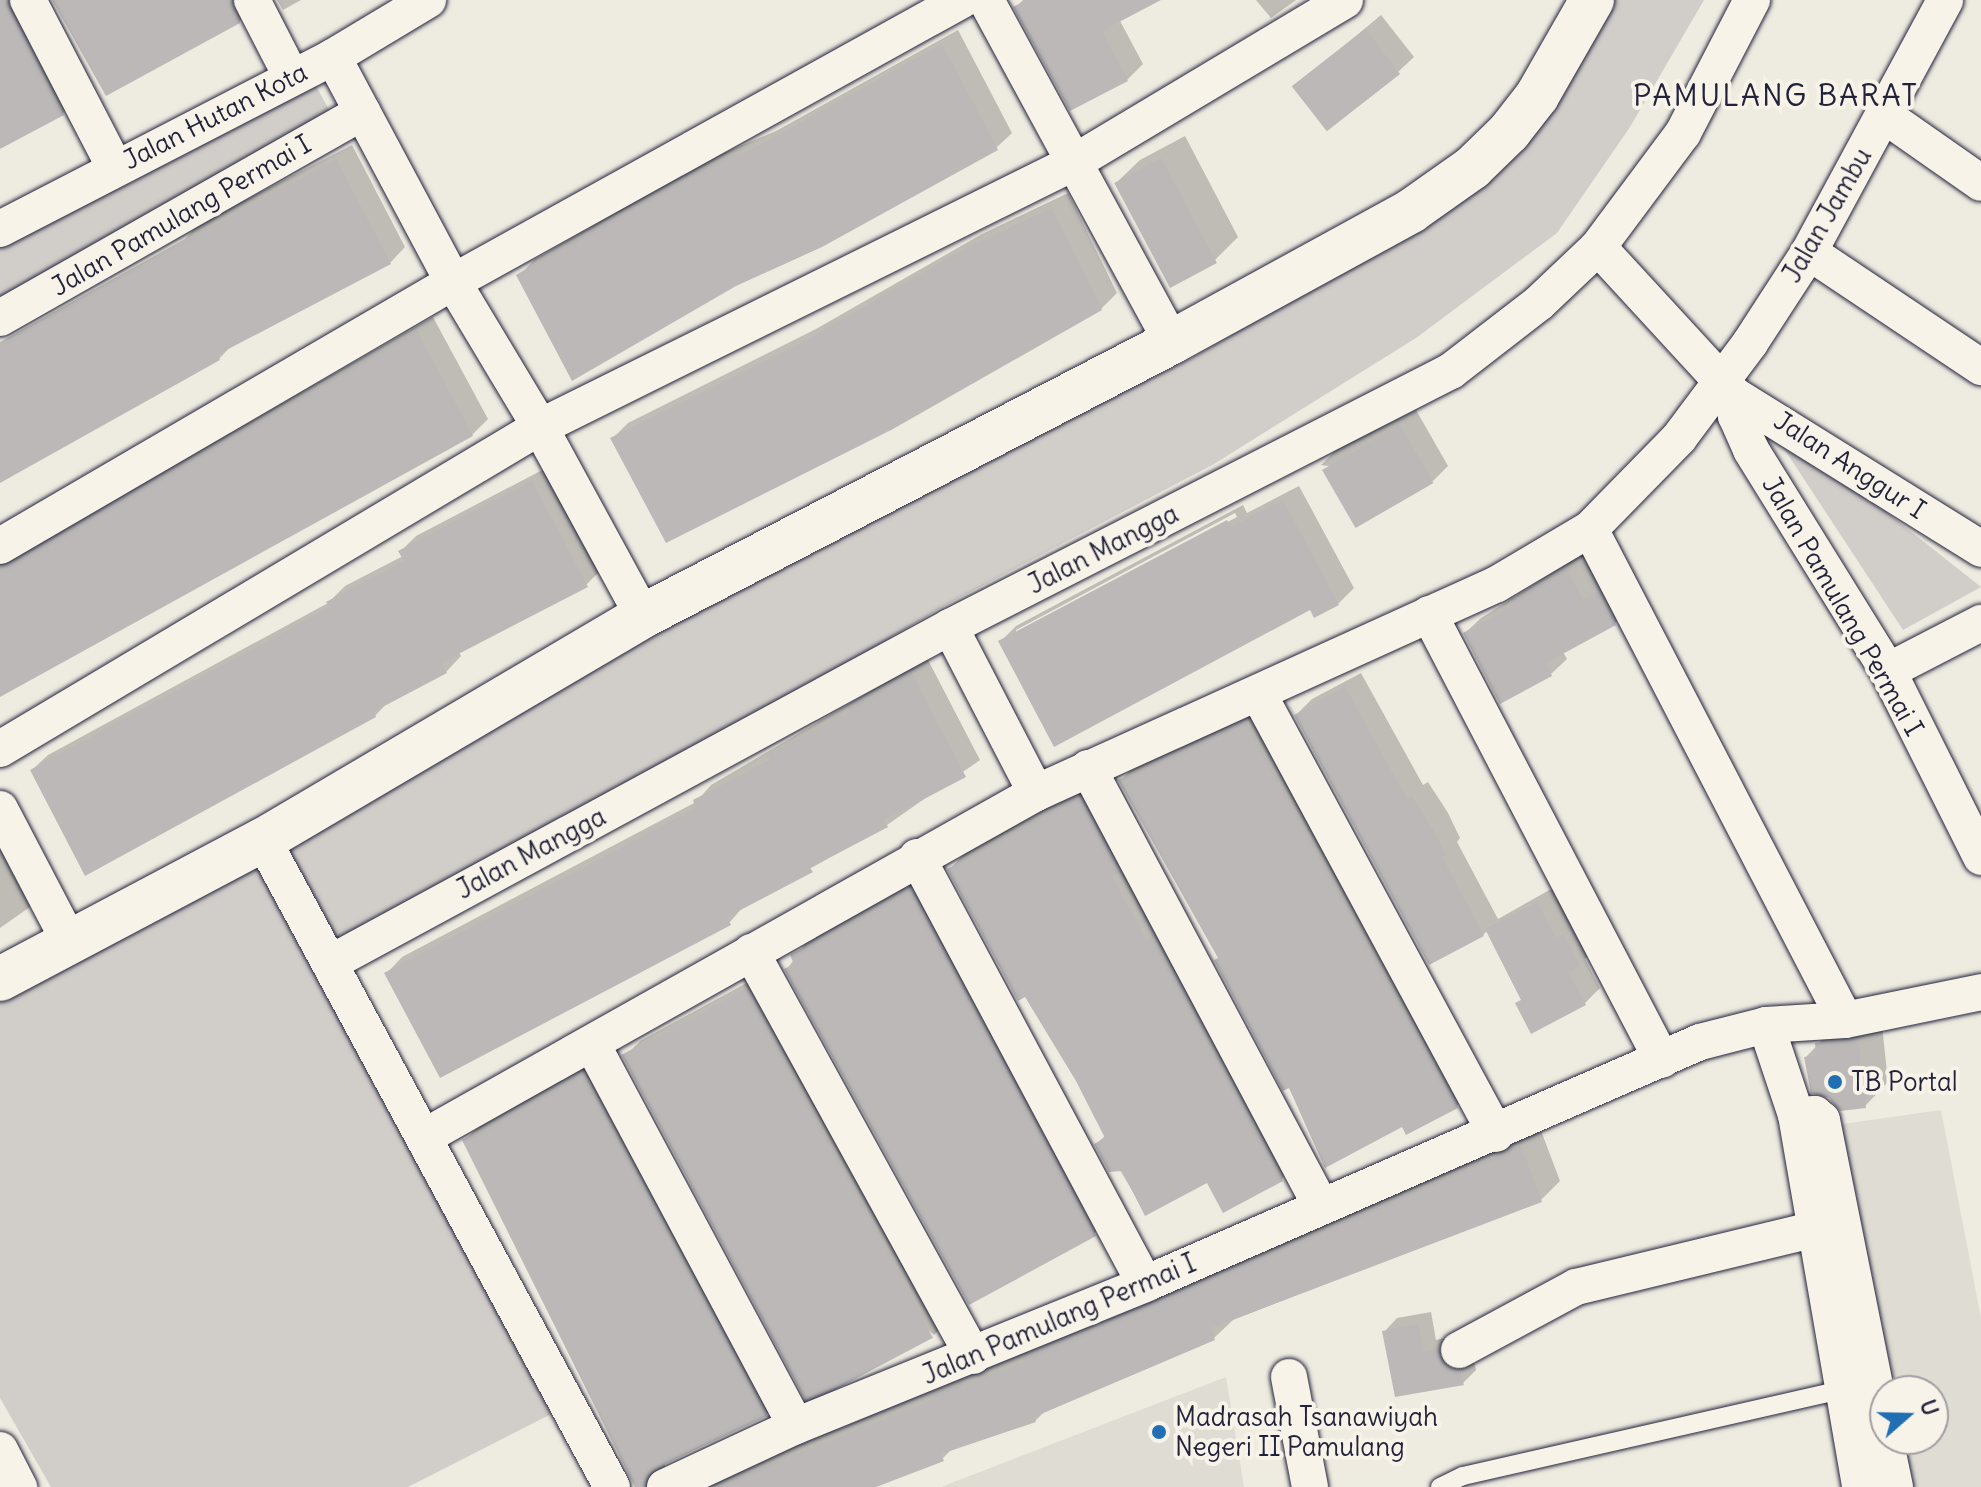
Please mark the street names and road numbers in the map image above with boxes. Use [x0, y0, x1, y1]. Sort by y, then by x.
street label: Jalan Hutan Kota [118, 56, 312, 176]
street label: Jalan Pamulang Permai I [46, 128, 316, 302]
street label: Jalan Jambu [1776, 142, 1878, 288]
street label: Jalan Anggur I [1769, 405, 1931, 525]
street label: Jalan Pamulang Permai I [1756, 471, 1930, 741]
street label: Jalan Mangga [1023, 498, 1183, 600]
street label: Jalan Mangga [451, 801, 611, 905]
street label: Jalan Pamulang Permai I [917, 1247, 1201, 1391]

